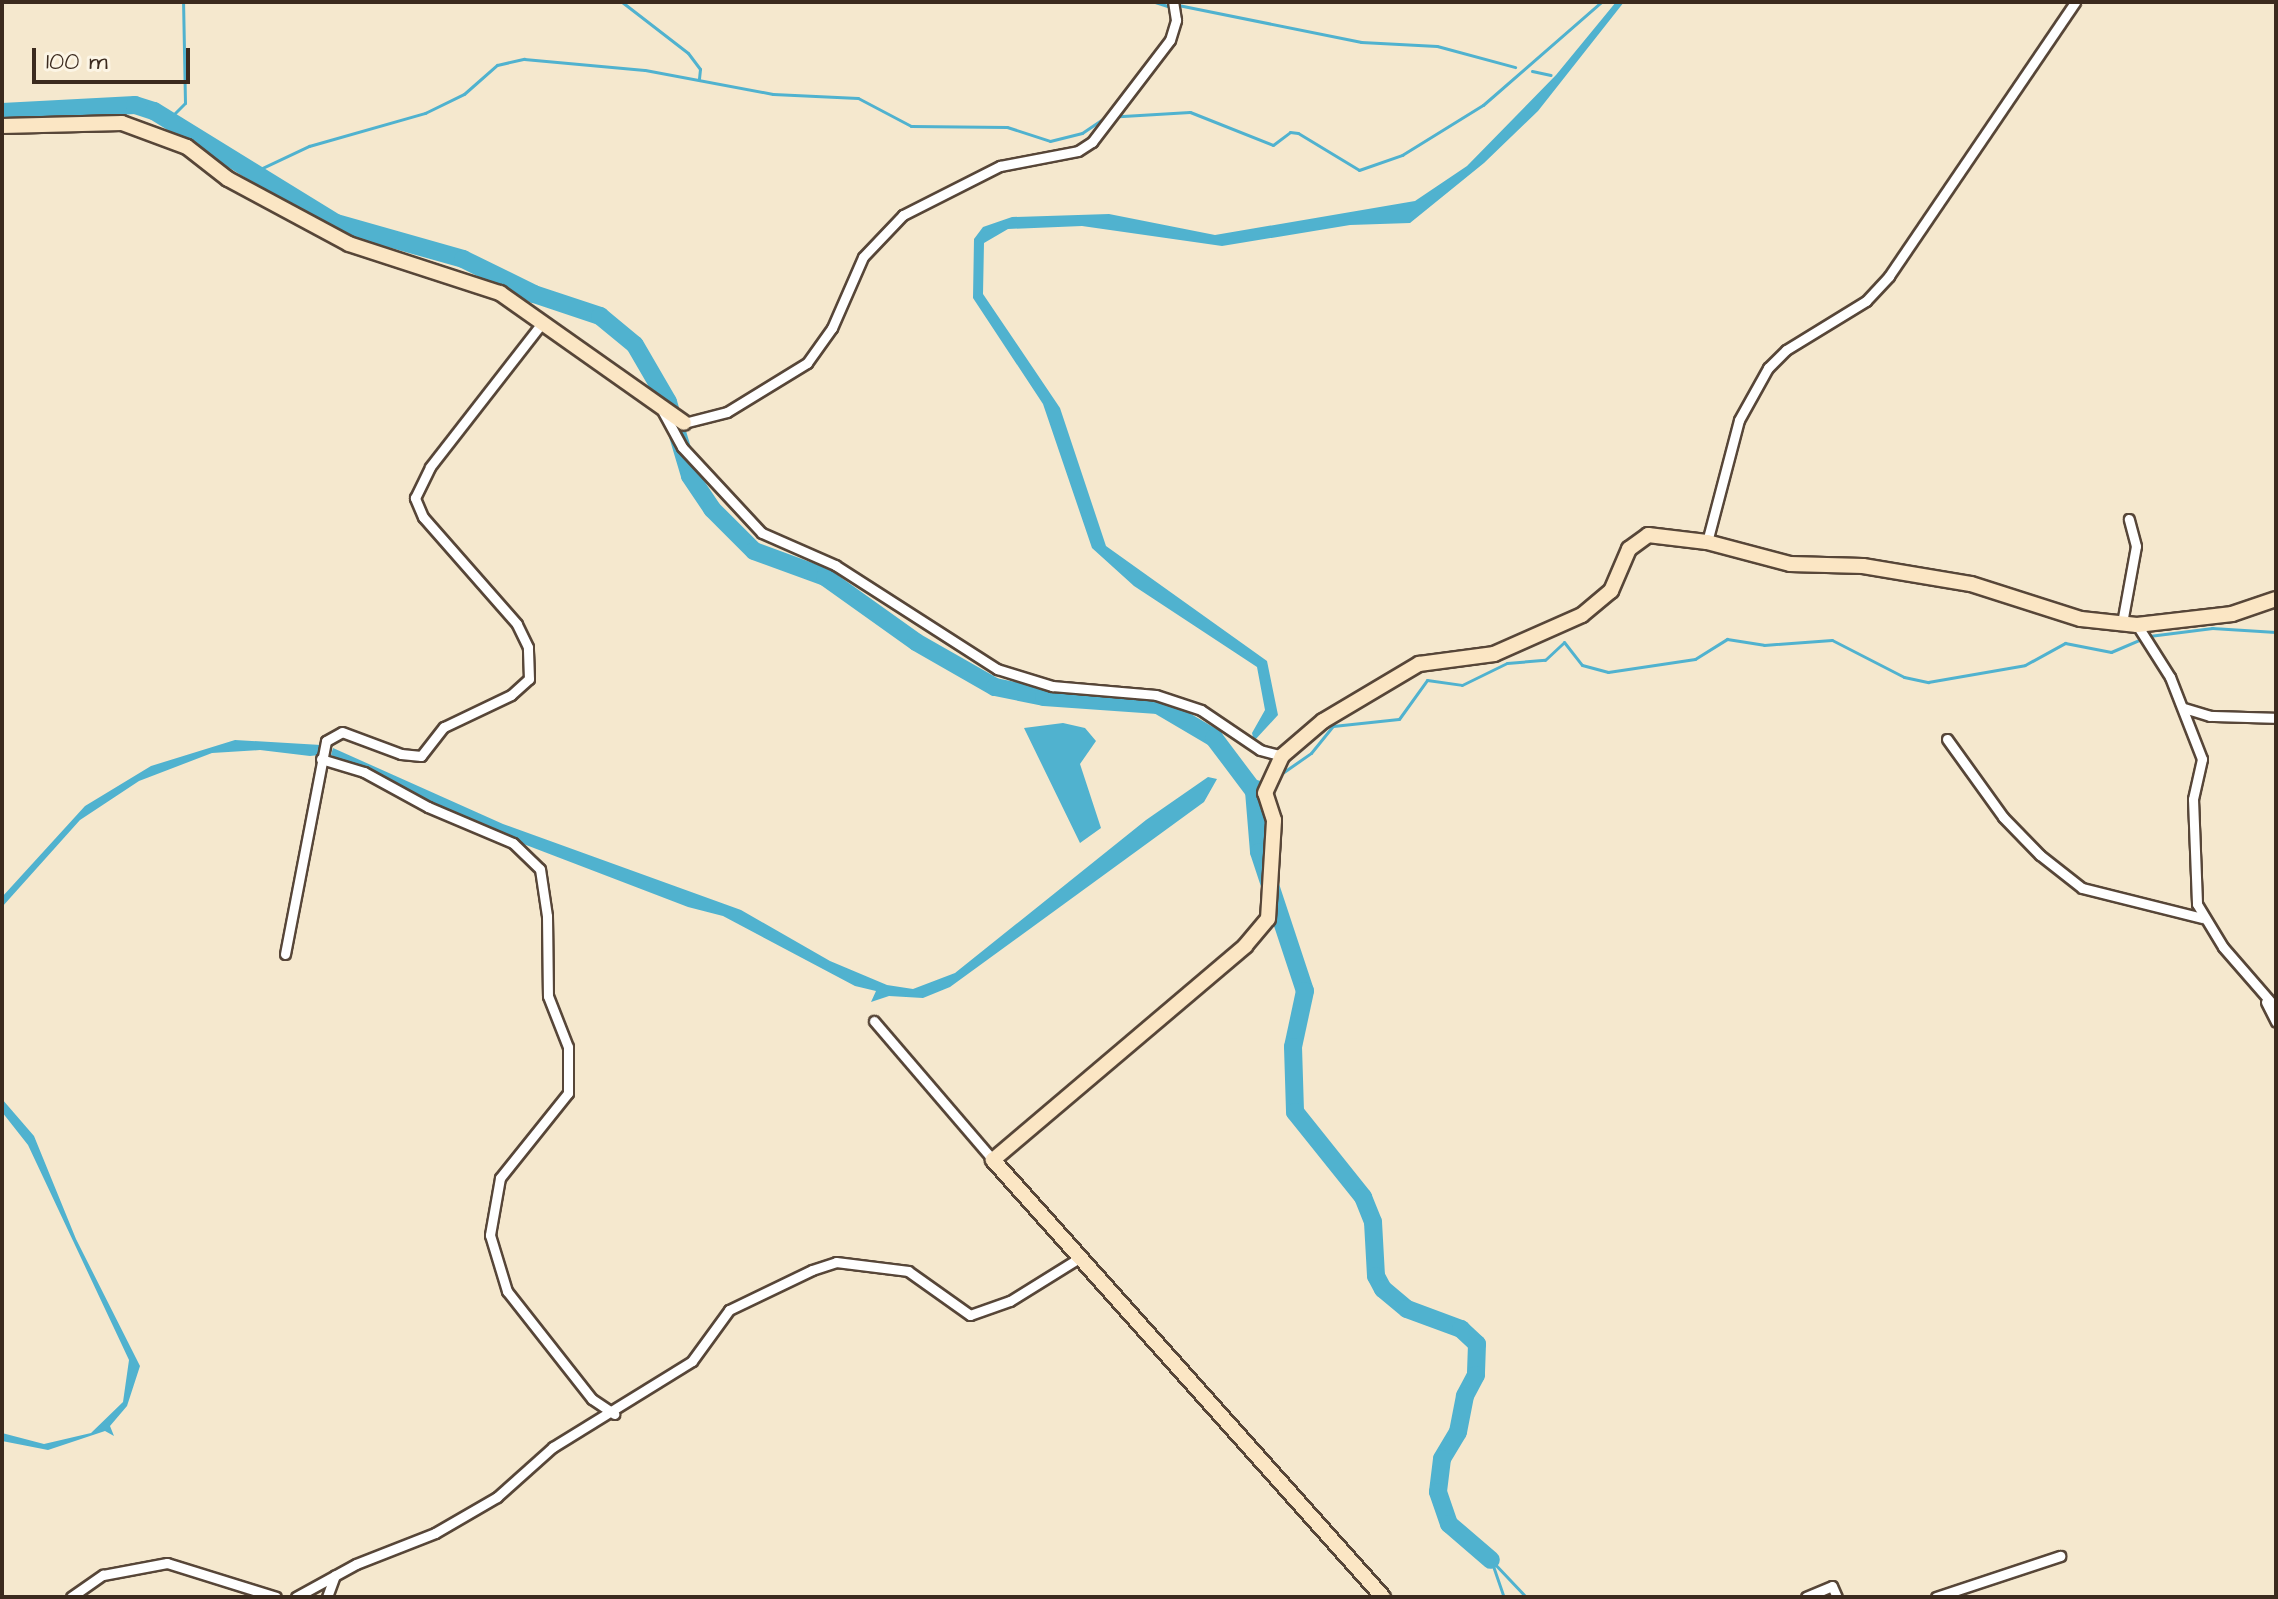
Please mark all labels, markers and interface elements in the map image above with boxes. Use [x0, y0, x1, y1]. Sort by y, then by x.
scale bar [36, 32, 194, 82]
text: 100 m [46, 45, 108, 79]

